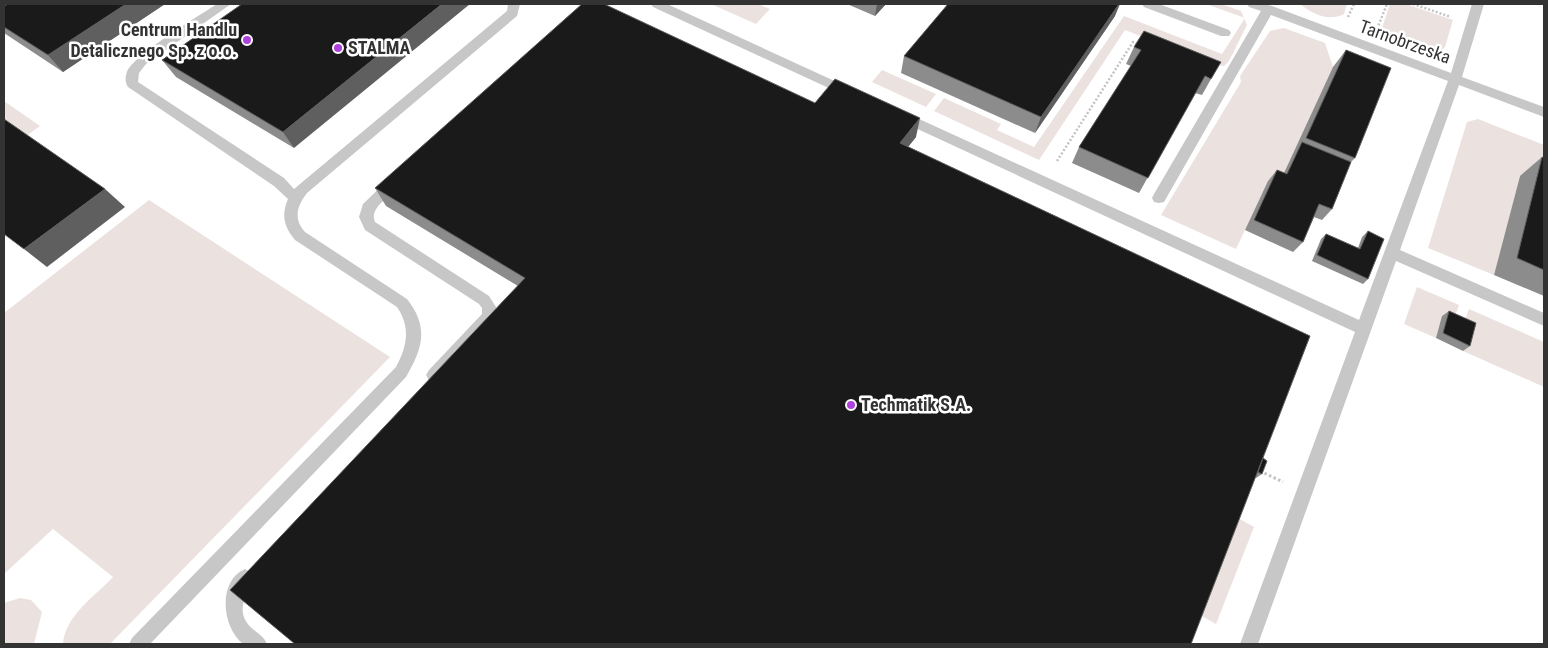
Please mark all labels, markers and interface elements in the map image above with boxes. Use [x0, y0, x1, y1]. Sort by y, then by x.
street label: Tarnobrzeska [1357, 15, 1454, 68]
place label: Centrum Handlu Detalicznego Sp. z o.o. [70, 19, 237, 61]
marker: Centrum Handlu Detalicznego Sp. z o.o. [241, 34, 253, 46]
place label: STALMA [348, 37, 411, 58]
marker: STALMA [332, 42, 344, 54]
place label: Techmatik S.A. [861, 394, 971, 415]
marker: Techmatik S.A. [845, 399, 857, 411]

